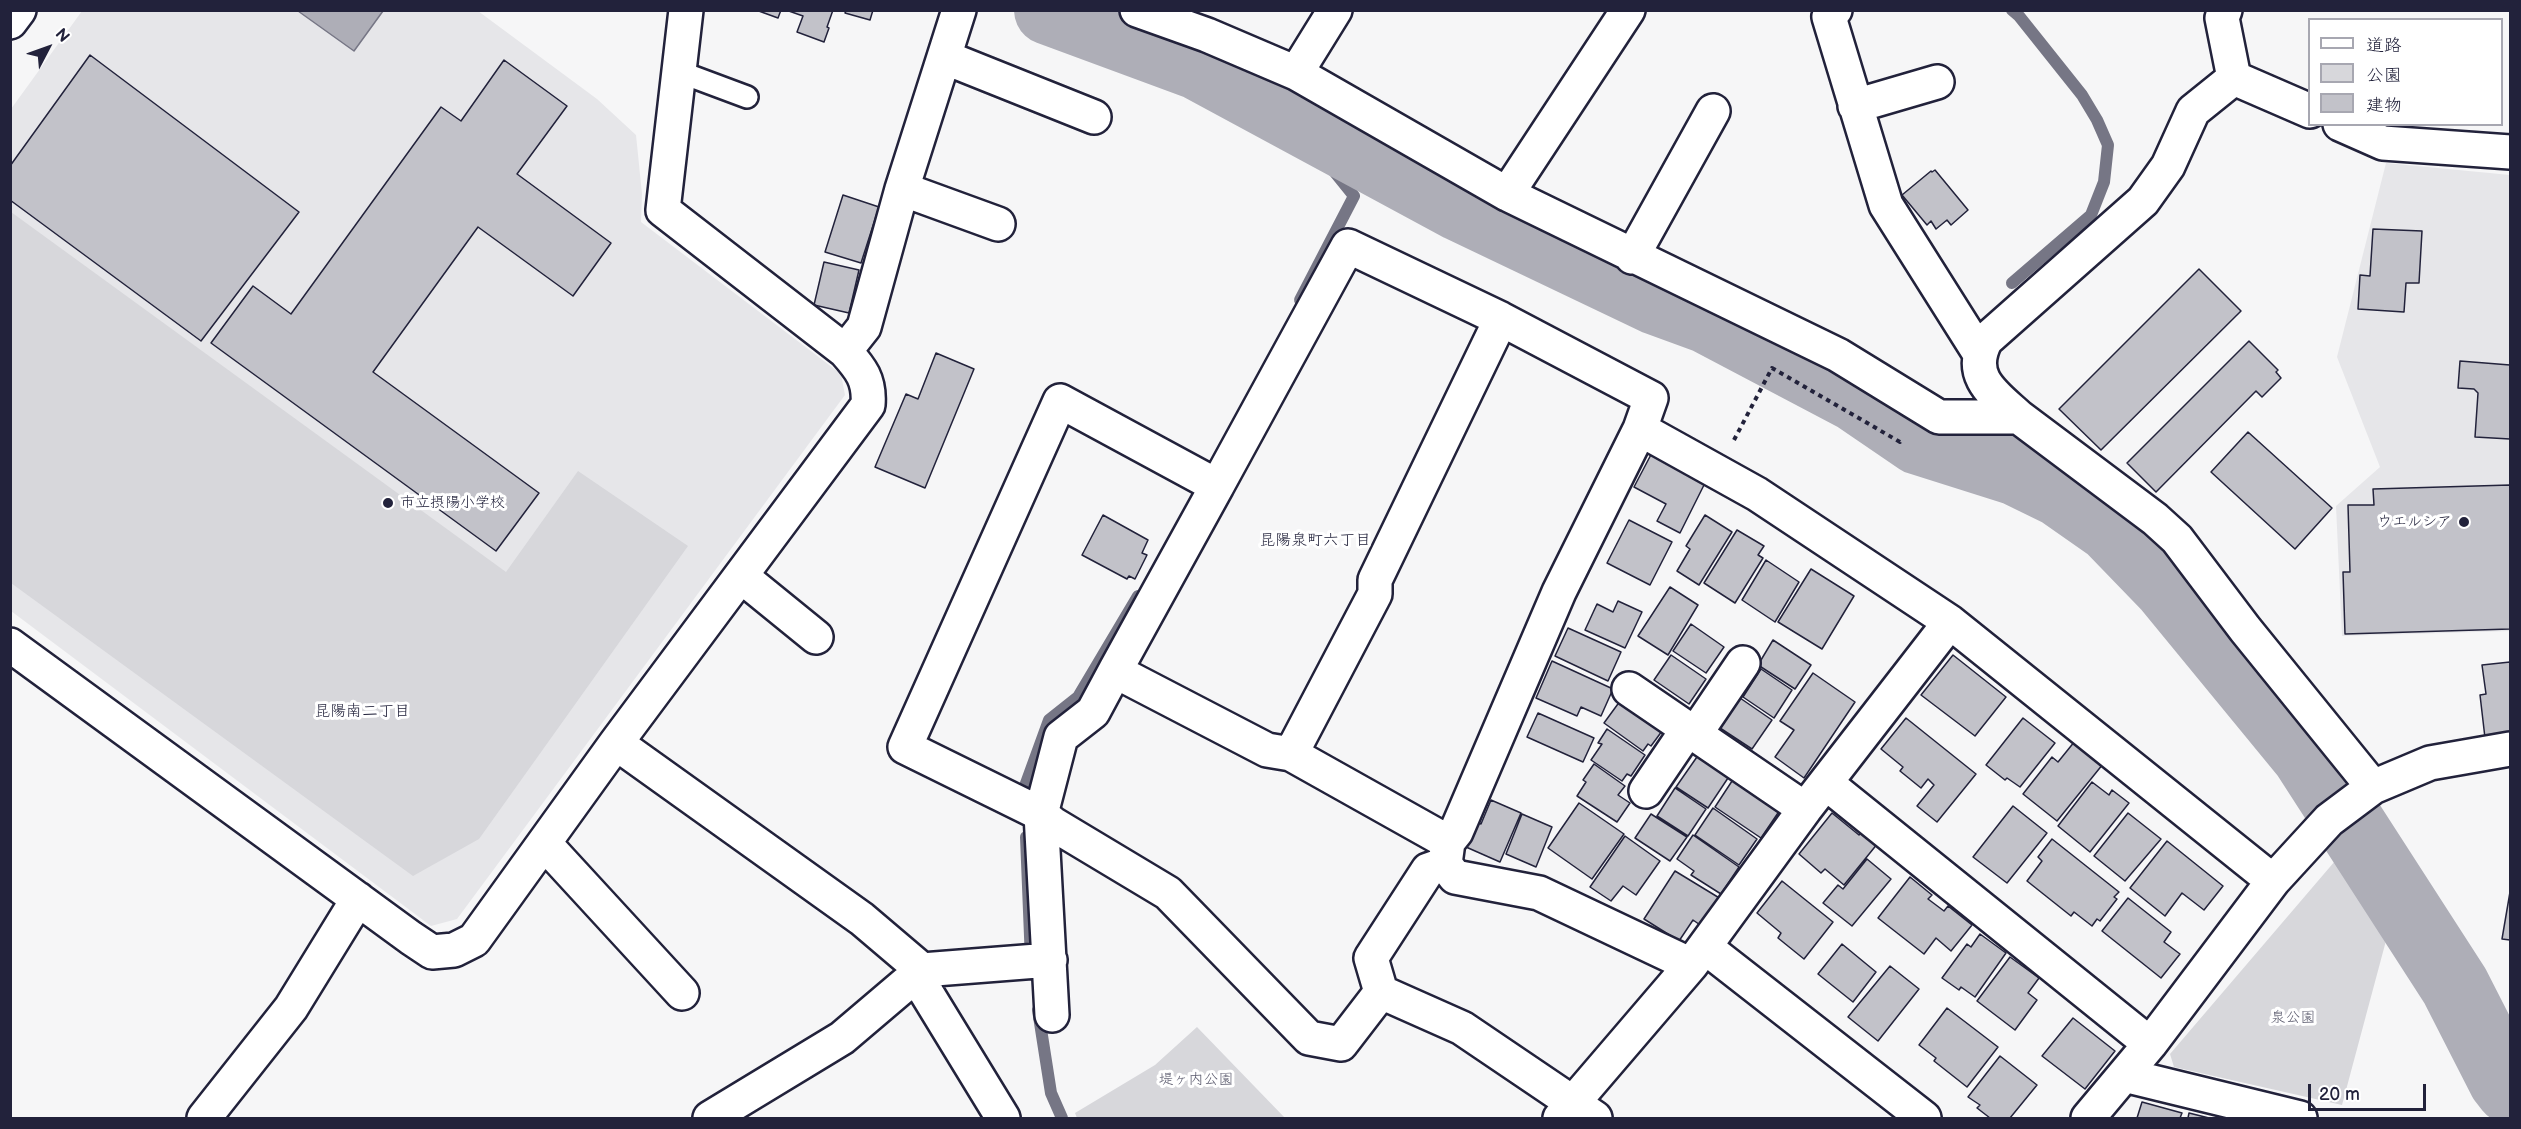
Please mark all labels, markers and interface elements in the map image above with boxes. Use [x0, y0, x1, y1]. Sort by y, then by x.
north arrow [18, 18, 78, 78]
legend [2308, 18, 2503, 126]
text: N [51, 25, 73, 47]
text: 道路 [2366, 35, 2402, 56]
text: 公園 [2366, 65, 2402, 86]
text: 建物 [2366, 95, 2402, 116]
place label: 市立摂陽小学校 [400, 494, 505, 512]
marker: 市立摂陽小学校 [381, 496, 395, 510]
place label: ウエルシア [2377, 513, 2452, 531]
marker: ウエルシア [2457, 515, 2471, 529]
district label: 昆陽泉町六丁目 [1259, 531, 1371, 551]
district label: 昆陽南二丁目 [314, 702, 410, 722]
park label: 泉公園 [2271, 1009, 2315, 1027]
park label: 堤ヶ内公園 [1159, 1071, 1233, 1089]
scale bar [2311, 1072, 2430, 1110]
text: 20 m [2319, 1084, 2360, 1105]

